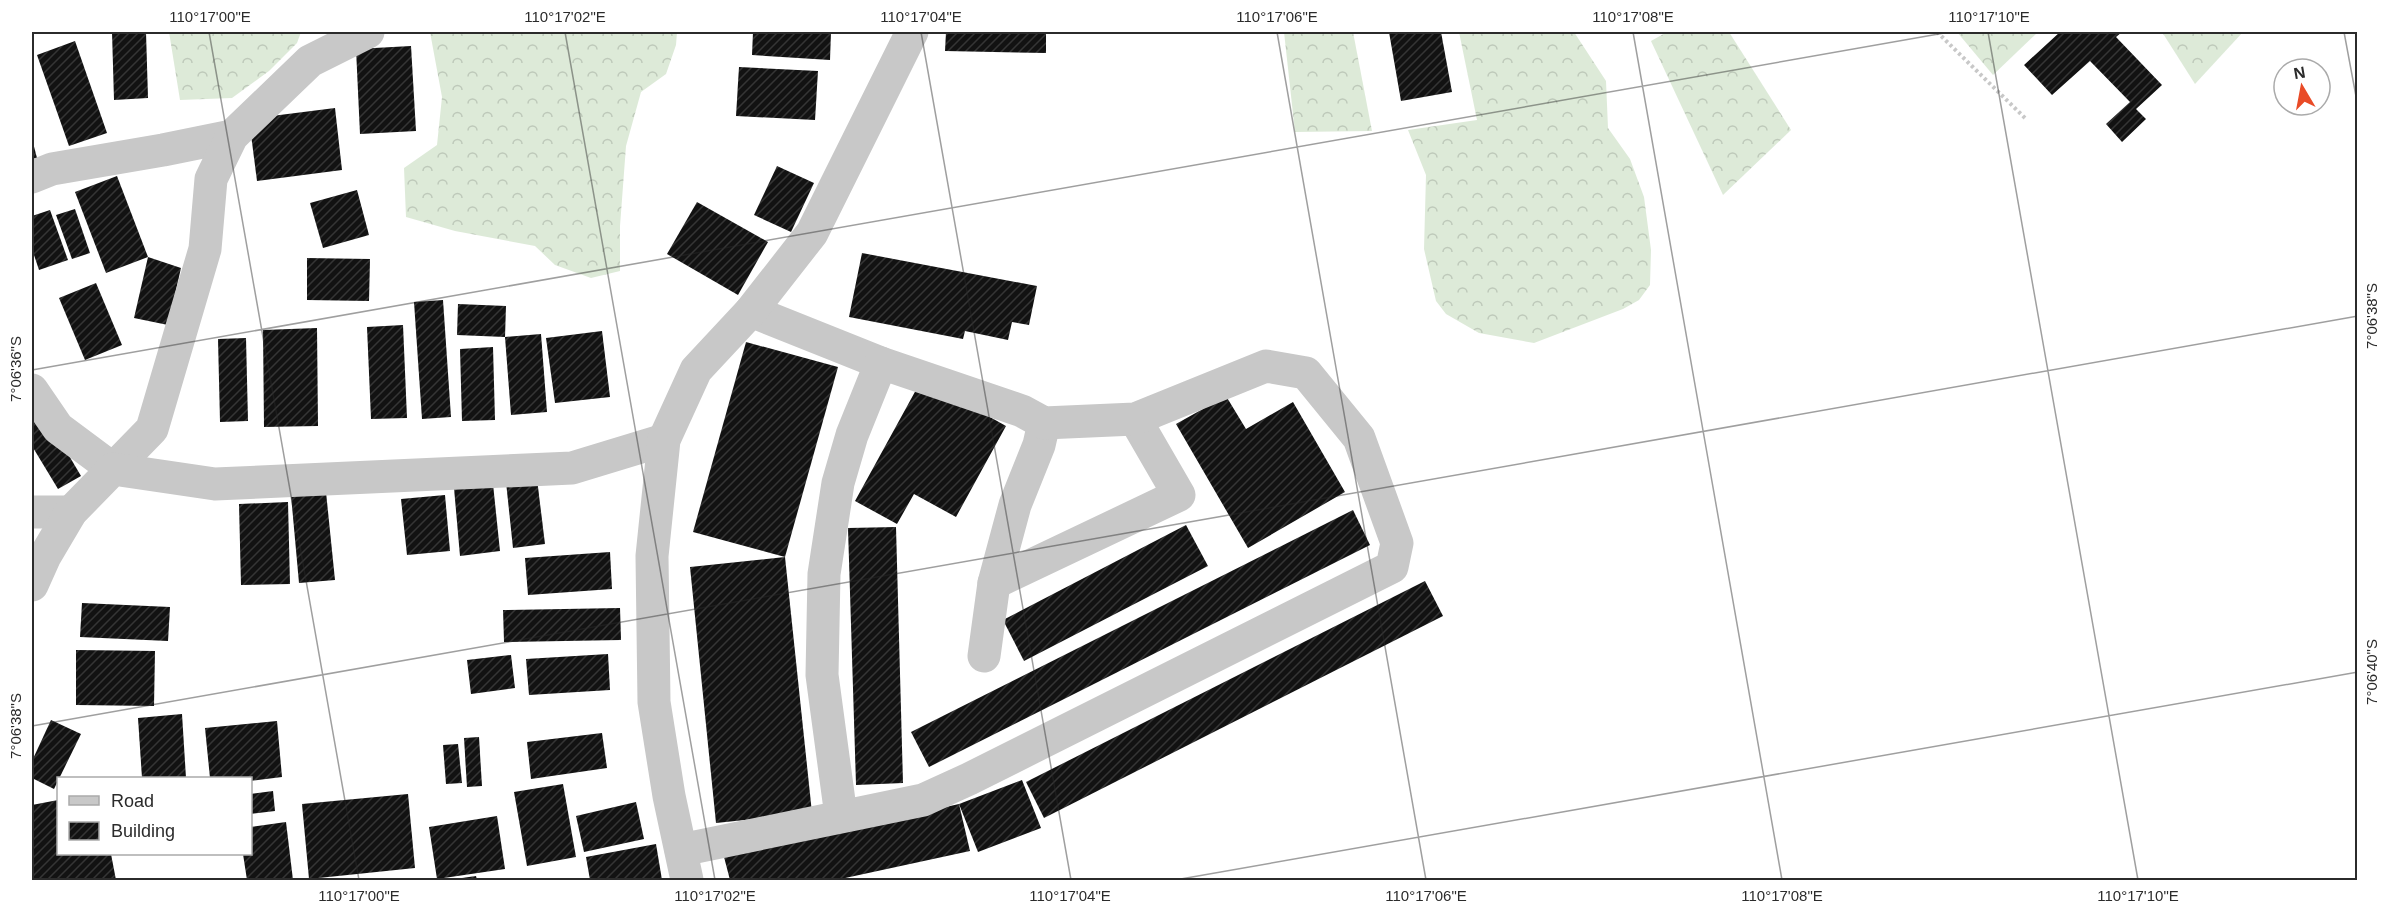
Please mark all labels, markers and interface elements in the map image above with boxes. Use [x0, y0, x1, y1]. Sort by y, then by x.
text: 110°17'00"E [169, 8, 251, 25]
text: 110°17'02"E [524, 8, 606, 25]
text: 110°17'04"E [880, 8, 962, 25]
text: 110°17'06"E [1236, 8, 1318, 25]
text: 110°17'08"E [1592, 8, 1674, 25]
text: 110°17'10"E [1948, 8, 2030, 25]
north arrow [2272, 57, 2332, 117]
text: N [2292, 63, 2307, 82]
text: 7°06'38"S [2363, 283, 2380, 349]
text: 7°06'36"S [7, 336, 24, 402]
text: 7°06'40"S [2363, 639, 2380, 705]
text: 7°06'38"S [7, 693, 24, 759]
legend [57, 777, 252, 855]
text: Road [111, 791, 154, 811]
text: Building [111, 821, 175, 841]
text: 110°17'00"E [318, 887, 400, 904]
text: 110°17'02"E [674, 887, 756, 904]
text: 110°17'04"E [1029, 887, 1111, 904]
text: 110°17'06"E [1385, 887, 1467, 904]
text: 110°17'08"E [1741, 887, 1823, 904]
text: 110°17'10"E [2097, 887, 2179, 904]

